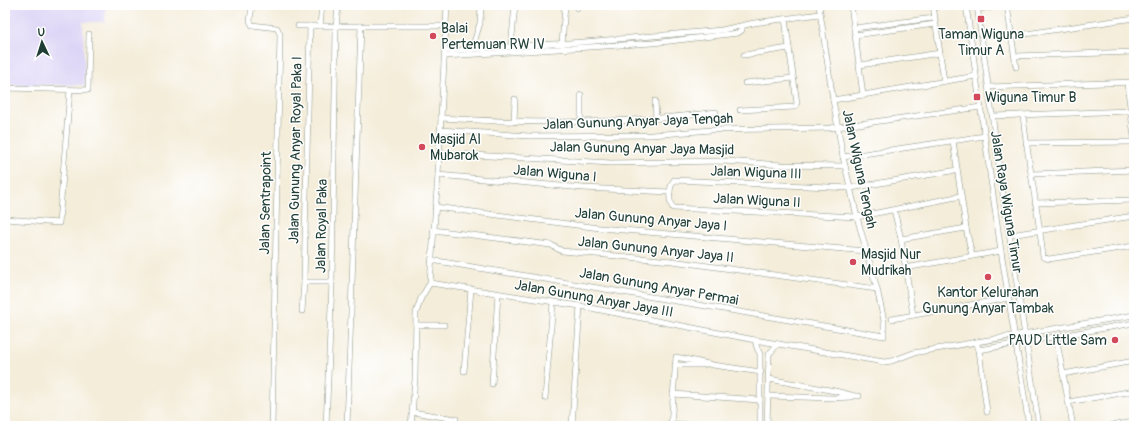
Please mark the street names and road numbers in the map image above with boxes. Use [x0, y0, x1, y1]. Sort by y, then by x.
street label: Jalan Gunung Anyar Royal Paka I [285, 56, 306, 244]
street label: Jalan Wiguna Tengah [839, 108, 880, 230]
street label: Jalan Gunung Anyar Jaya Tengah [543, 110, 733, 133]
street label: Jalan Raya Wiguna Timur [987, 130, 1026, 275]
street label: Jalan Gunung Anyar Jaya Masjid [550, 138, 734, 159]
street label: Jalan Sentrapoint [256, 151, 275, 255]
street label: Jalan Wiguna I [513, 161, 597, 186]
street label: Jalan Wiguna III [710, 162, 802, 183]
street label: Jalan Royal Paka [312, 179, 331, 273]
street label: Jalan Wiguna II [713, 190, 801, 211]
street label: Jalan Gunung Anyar Jaya I [574, 204, 728, 235]
street label: Jalan Gunung Anyar Jaya II [577, 233, 735, 266]
street label: Jalan Gunung Anyar Permai [578, 264, 740, 309]
street label: Jalan Gunung Anyar Jaya III [513, 276, 675, 321]

